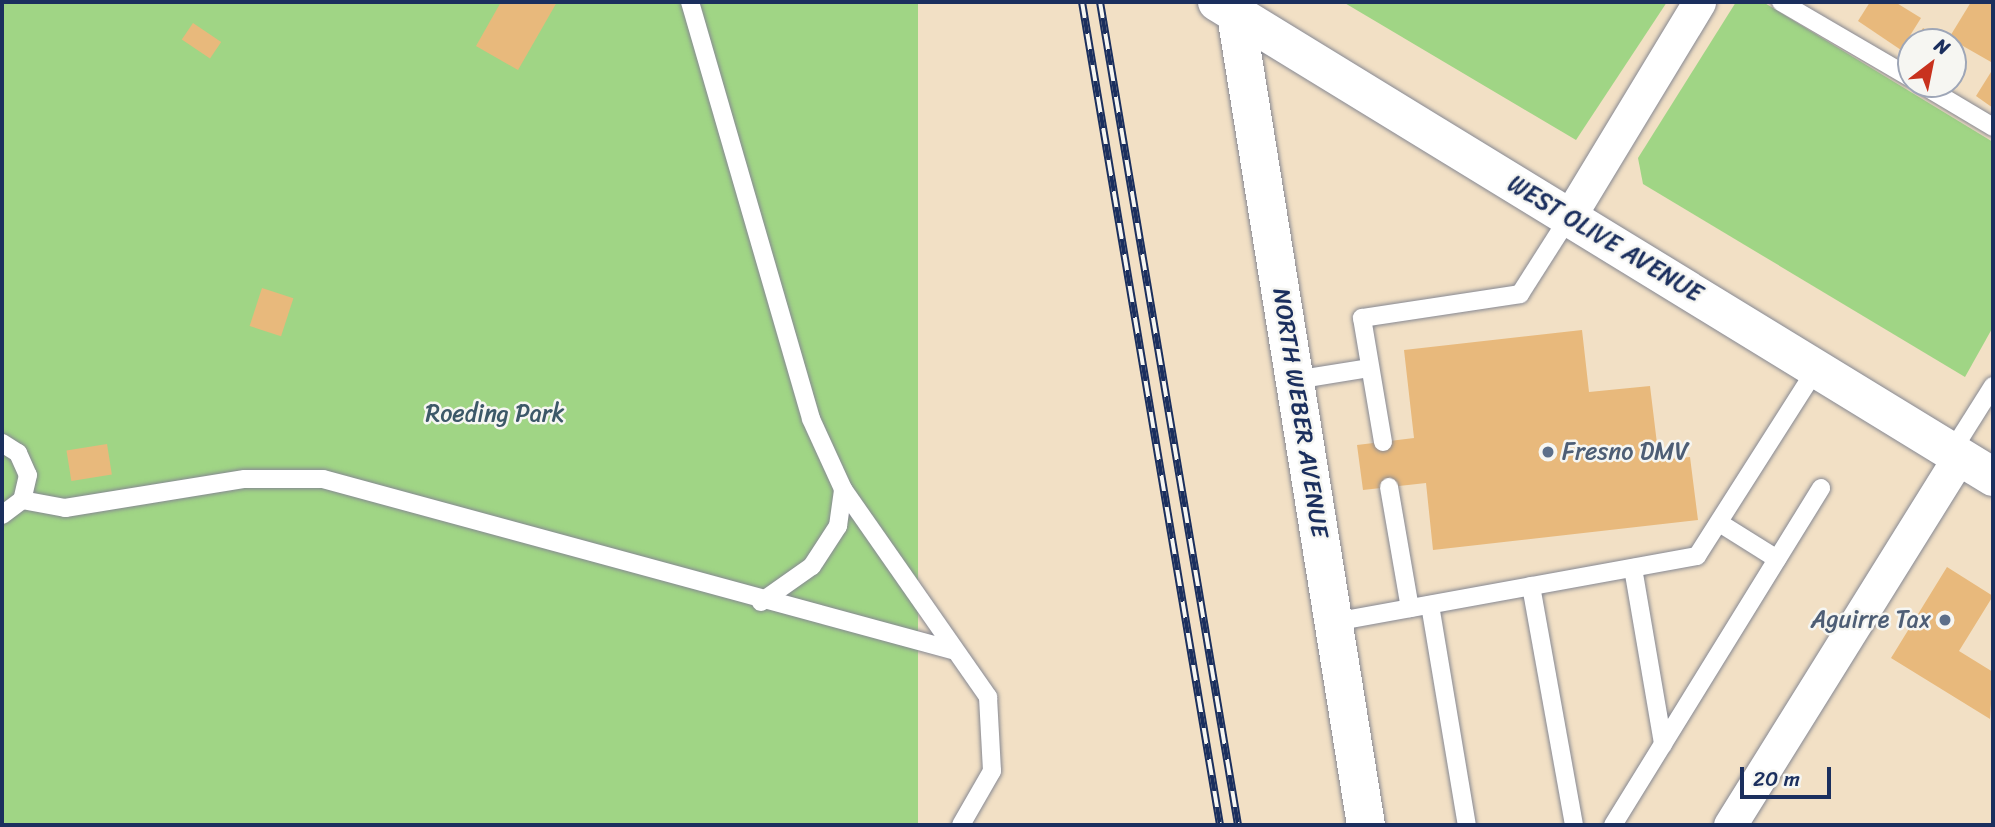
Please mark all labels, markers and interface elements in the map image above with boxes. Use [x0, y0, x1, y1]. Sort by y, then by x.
north arrow [1897, 28, 1967, 98]
text: N [1928, 29, 1957, 64]
street label: WEST OLIVE AVENUE [1503, 170, 1707, 308]
street label: NORTH WEBER AVENUE [1266, 286, 1334, 540]
park label: Roeding Park [426, 400, 564, 428]
place label: Fresno DMV [1562, 438, 1689, 466]
marker: Fresno DMV [1540, 444, 1556, 460]
place label: Aguirre Tax [1811, 606, 1931, 634]
marker: Aguirre Tax [1937, 612, 1953, 628]
scale bar [1743, 754, 1834, 798]
text: 20 m [1753, 760, 1800, 798]

